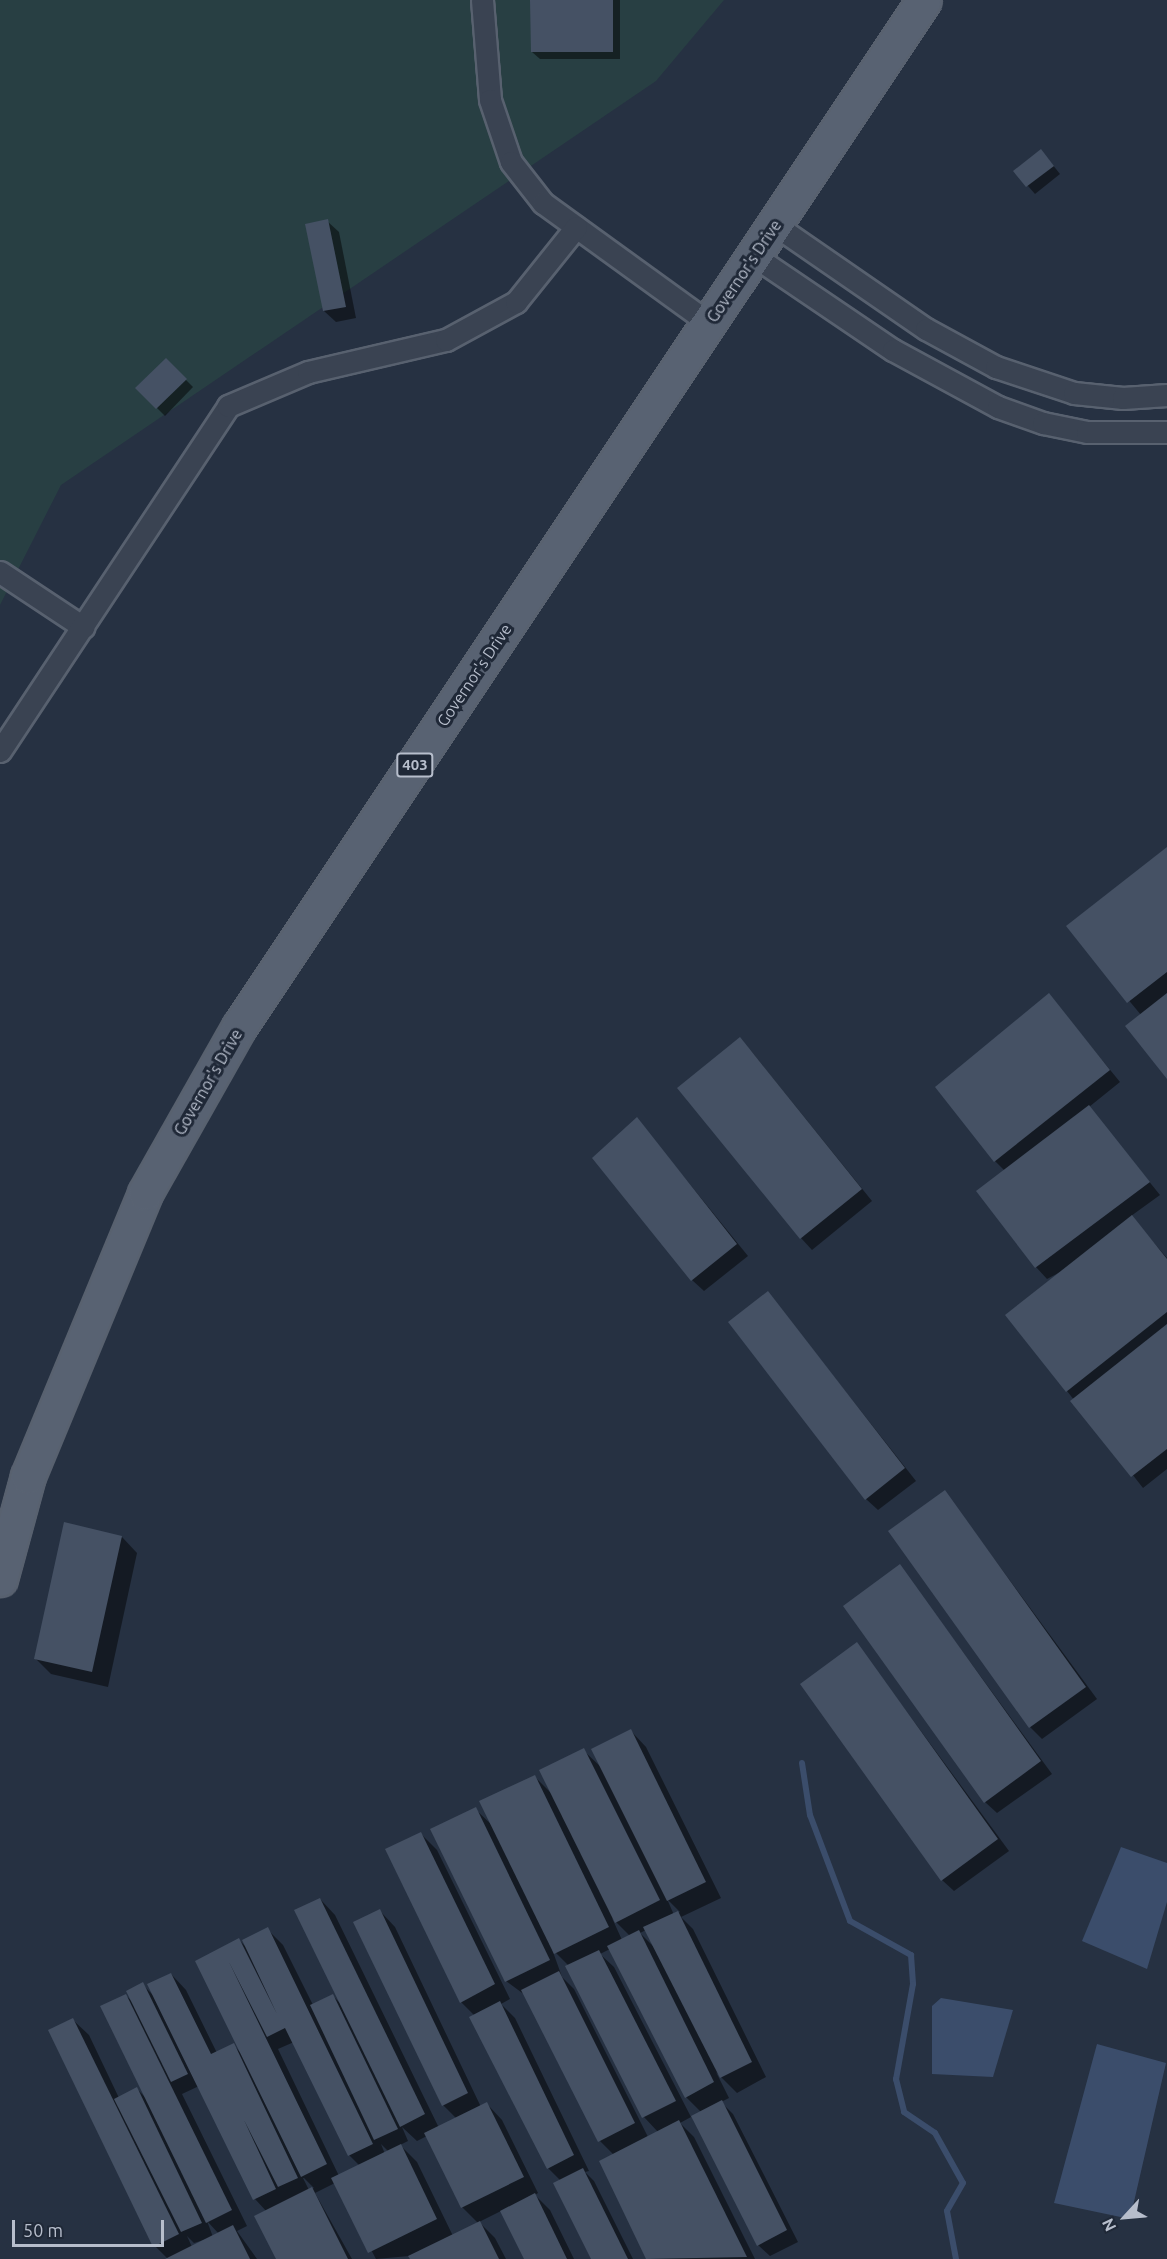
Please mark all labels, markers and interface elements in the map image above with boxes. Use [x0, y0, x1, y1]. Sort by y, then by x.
street label: Governor's Drive [703, 216, 785, 326]
street label: Governor's Drive [433, 620, 515, 730]
road number: 403 [396, 753, 434, 777]
street label: Governor's Drive [170, 1025, 246, 1139]
north arrow [1095, 2187, 1155, 2247]
scale bar [15, 2208, 166, 2246]
text: N [1098, 2216, 1120, 2234]
text: 50 m [23, 2220, 63, 2240]

